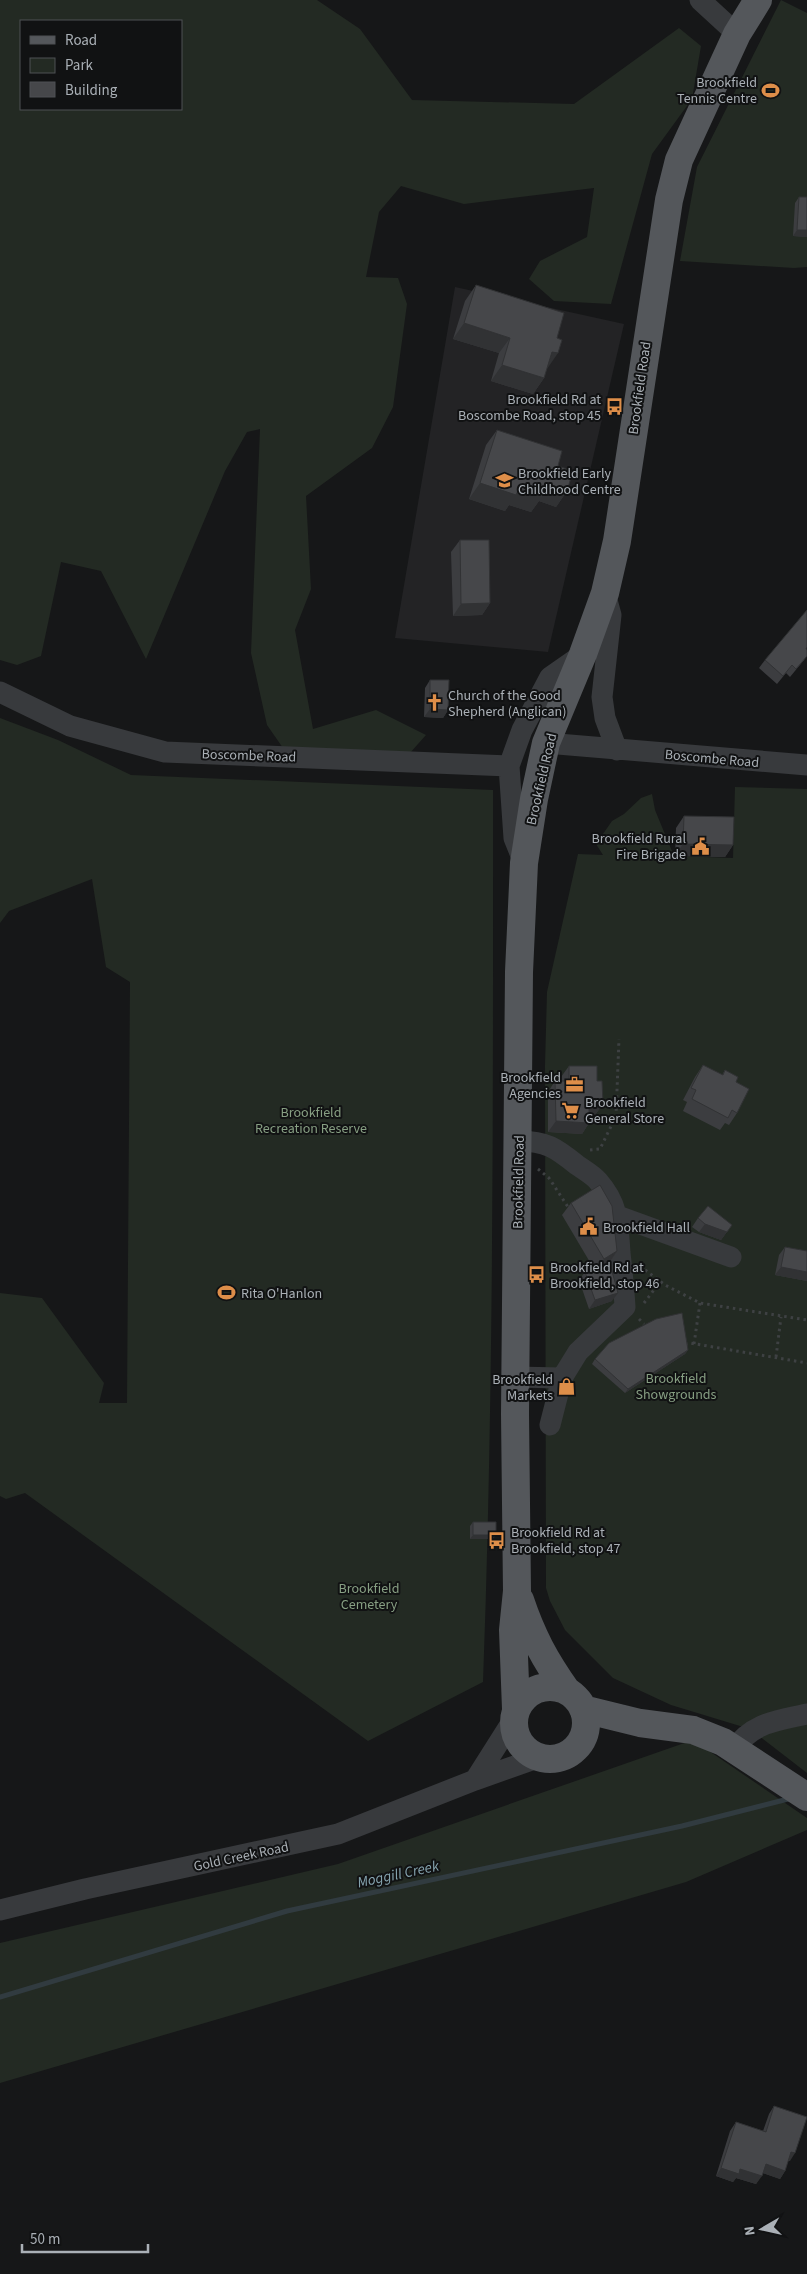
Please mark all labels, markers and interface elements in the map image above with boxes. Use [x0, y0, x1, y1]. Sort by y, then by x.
legend [20, 20, 182, 110]
text: Road [65, 30, 97, 51]
text: Park [65, 55, 94, 76]
place label: Brookfield Tennis Centre [677, 73, 757, 109]
text: Building [65, 80, 118, 101]
sports icon: Brookfield Tennis Centre [761, 80, 781, 100]
street label: Brookfield Road [624, 340, 656, 436]
place label: Brookfield Rd at Boscombe Road, stop 45 [458, 390, 601, 426]
bus stop icon: Brookfield Rd at Boscombe Road, stop 45 [605, 397, 625, 417]
place label: Brookfield Early Childhood Centre [518, 464, 621, 500]
school or university icon: Brookfield Early Childhood Centre [494, 471, 514, 491]
place label: Church of the Good Shepherd (Anglican) [448, 686, 566, 722]
church icon: Church of the Good Shepherd (Anglican) [424, 693, 444, 713]
street label: Brookfield Road [522, 731, 562, 827]
street label: Boscombe Road [201, 744, 297, 768]
street label: Boscombe Road [664, 745, 760, 773]
place label: Brookfield Rural Fire Brigade [592, 829, 686, 865]
public building icon: Brookfield Rural Fire Brigade [690, 836, 710, 856]
place label: Brookfield Agencies [500, 1068, 561, 1104]
office icon: Brookfield Agencies [565, 1075, 585, 1095]
place label: Brookfield General Store [585, 1093, 664, 1129]
supermarket icon: Brookfield General Store [561, 1100, 581, 1120]
park label: Brookfield Recreation Reserve [255, 1103, 367, 1139]
street label: Brookfield Road [508, 1135, 530, 1229]
public building icon: Brookfield Hall [579, 1217, 599, 1237]
place label: Brookfield Hall [603, 1218, 690, 1238]
place label: Brookfield Rd at Brookfield, stop 46 [550, 1258, 659, 1294]
bus stop icon: Brookfield Rd at Brookfield, stop 46 [526, 1265, 546, 1285]
sports icon: Rita O'Hanlon [217, 1283, 237, 1303]
place label: Rita O'Hanlon [241, 1284, 322, 1304]
park label: Brookfield Showgrounds [636, 1369, 717, 1405]
place label: Brookfield Markets [492, 1370, 553, 1406]
shop icon: Brookfield Markets [557, 1377, 577, 1397]
place label: Brookfield Rd at Brookfield, stop 47 [511, 1523, 620, 1559]
bus stop icon: Brookfield Rd at Brookfield, stop 47 [487, 1530, 507, 1550]
park label: Brookfield Cemetery [339, 1579, 399, 1615]
street label: Gold Creek Road [192, 1837, 291, 1877]
water label: Moggill Creek [355, 1855, 442, 1893]
north arrow [737, 2204, 787, 2254]
scale bar [22, 2222, 149, 2254]
text: N [740, 2225, 761, 2237]
text: 50 m [30, 2229, 60, 2250]

